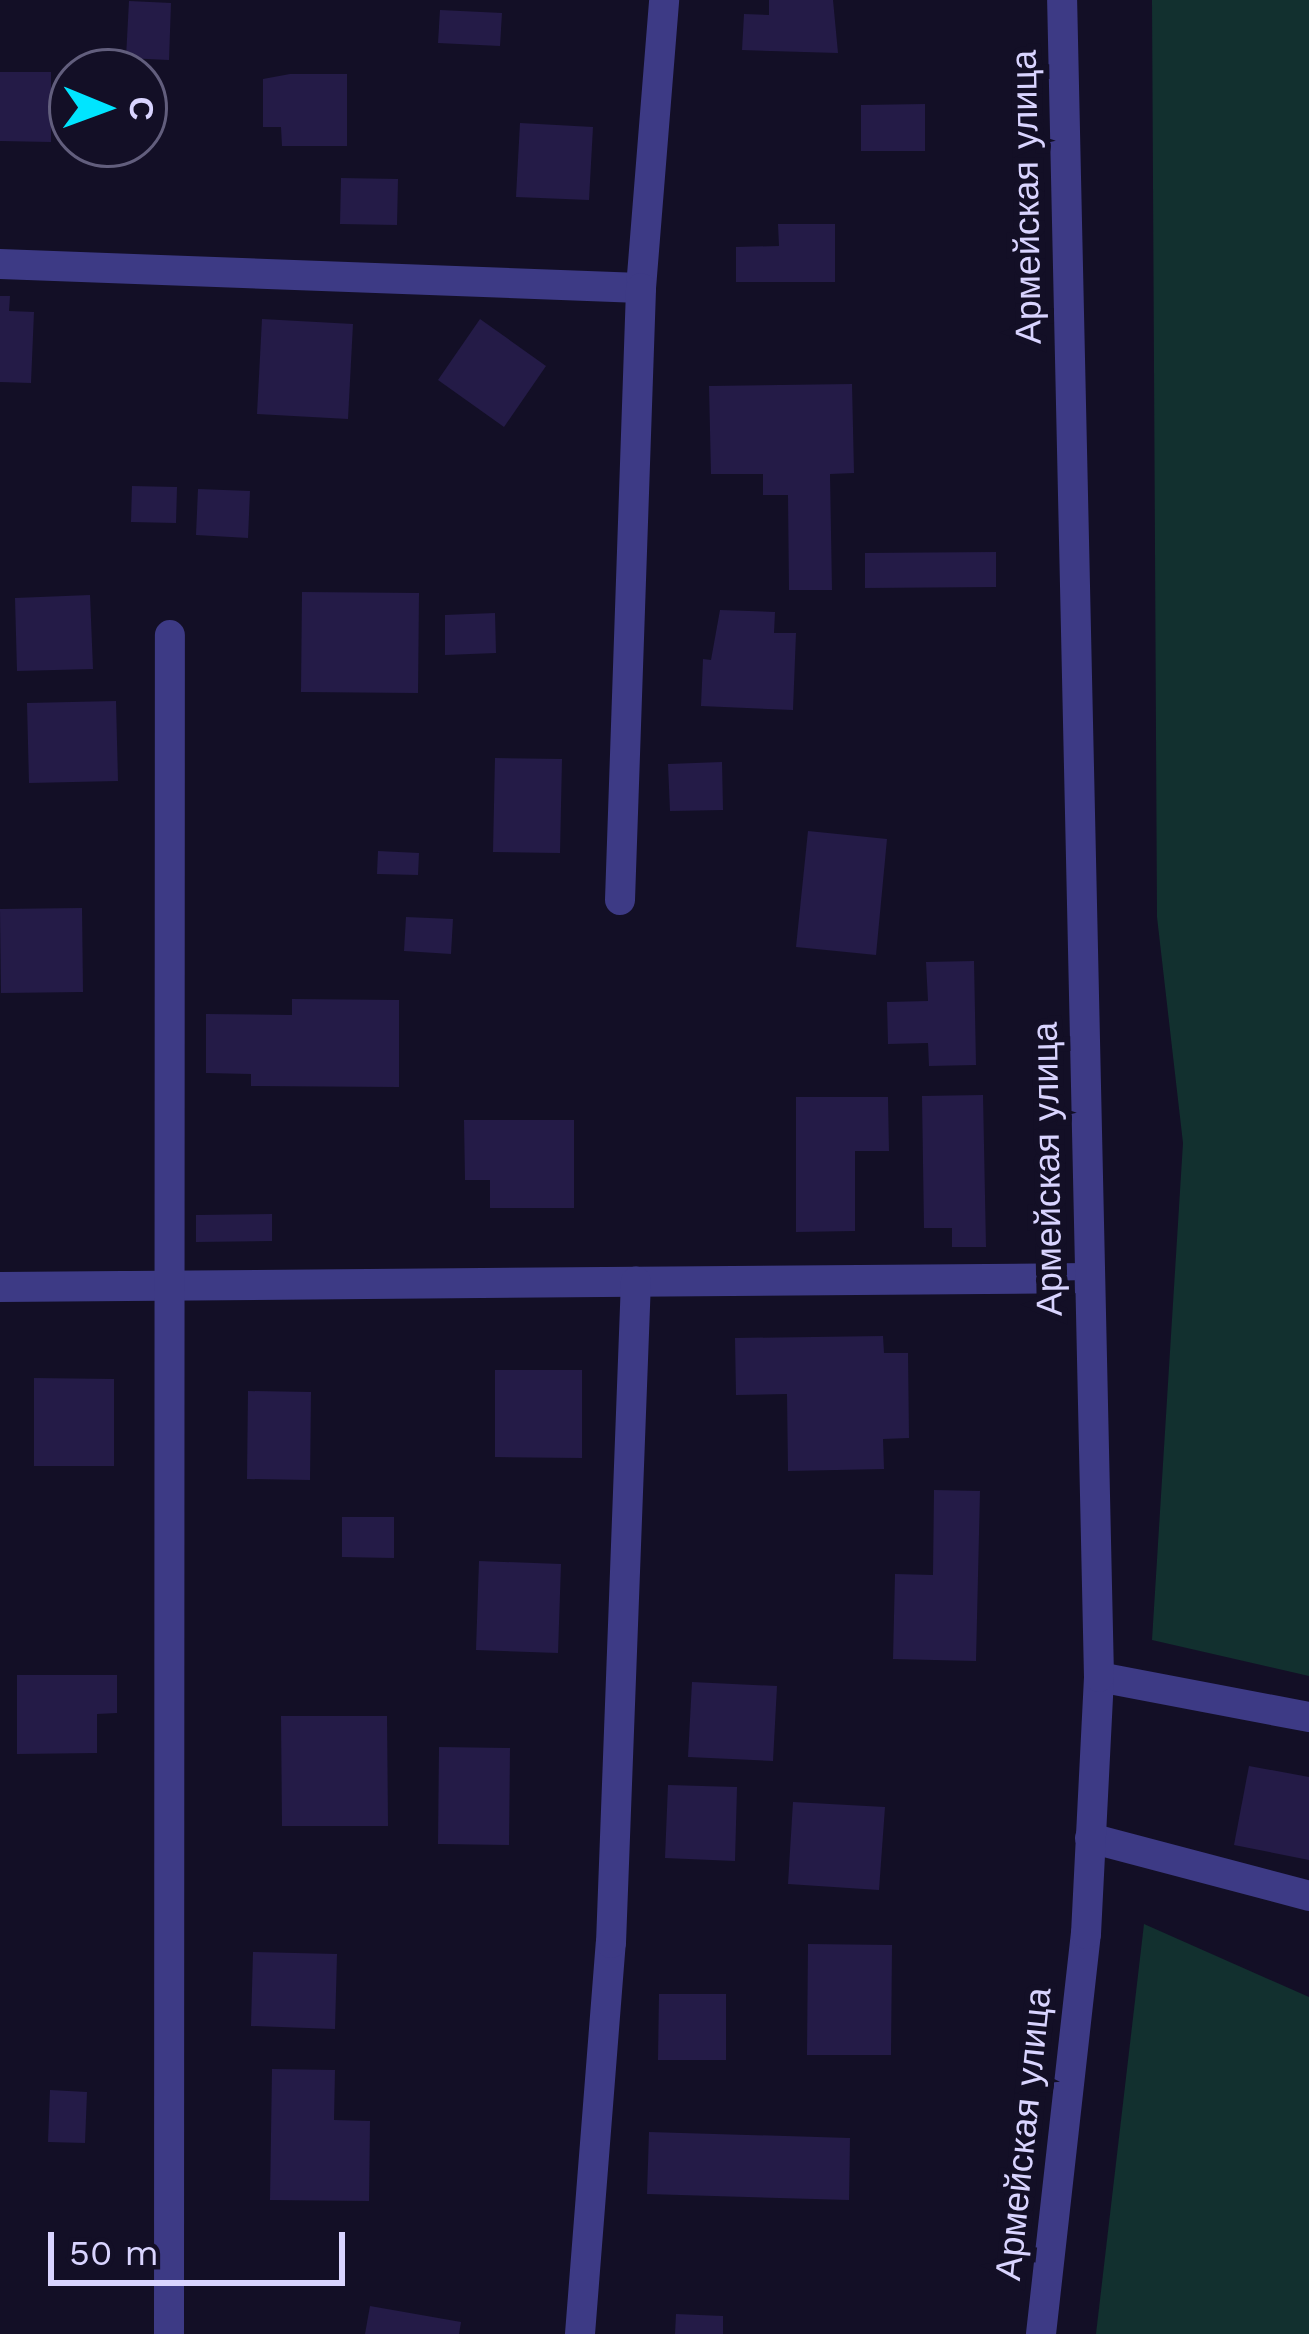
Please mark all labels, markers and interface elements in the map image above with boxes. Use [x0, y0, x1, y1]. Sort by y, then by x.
north arrow [48, 48, 168, 168]
street label: Армейская улица [1003, 50, 1051, 344]
text: С [122, 96, 161, 121]
street label: Армейская улица [1024, 1022, 1072, 1316]
street label: Армейская улица [987, 1985, 1061, 2283]
scale bar [54, 2208, 351, 2282]
text: 50 m [69, 2232, 159, 2274]

